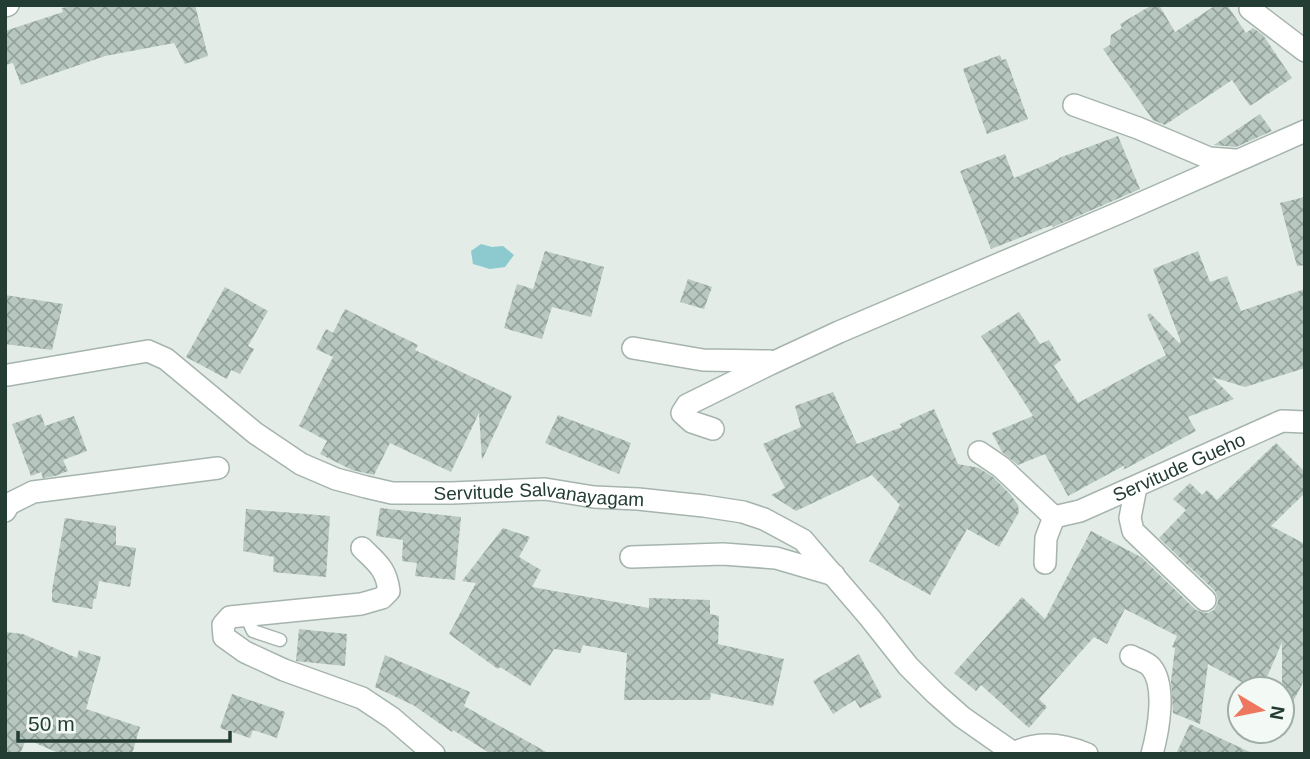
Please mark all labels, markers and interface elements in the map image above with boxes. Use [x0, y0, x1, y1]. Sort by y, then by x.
street label: Servitude Gueho [1110, 429, 1249, 506]
street label: Servitude Salvanayagam [434, 479, 645, 510]
north arrow [1226, 675, 1296, 745]
scale bar [18, 700, 229, 744]
text: N [1266, 704, 1289, 721]
text: 50 m [28, 712, 75, 735]

